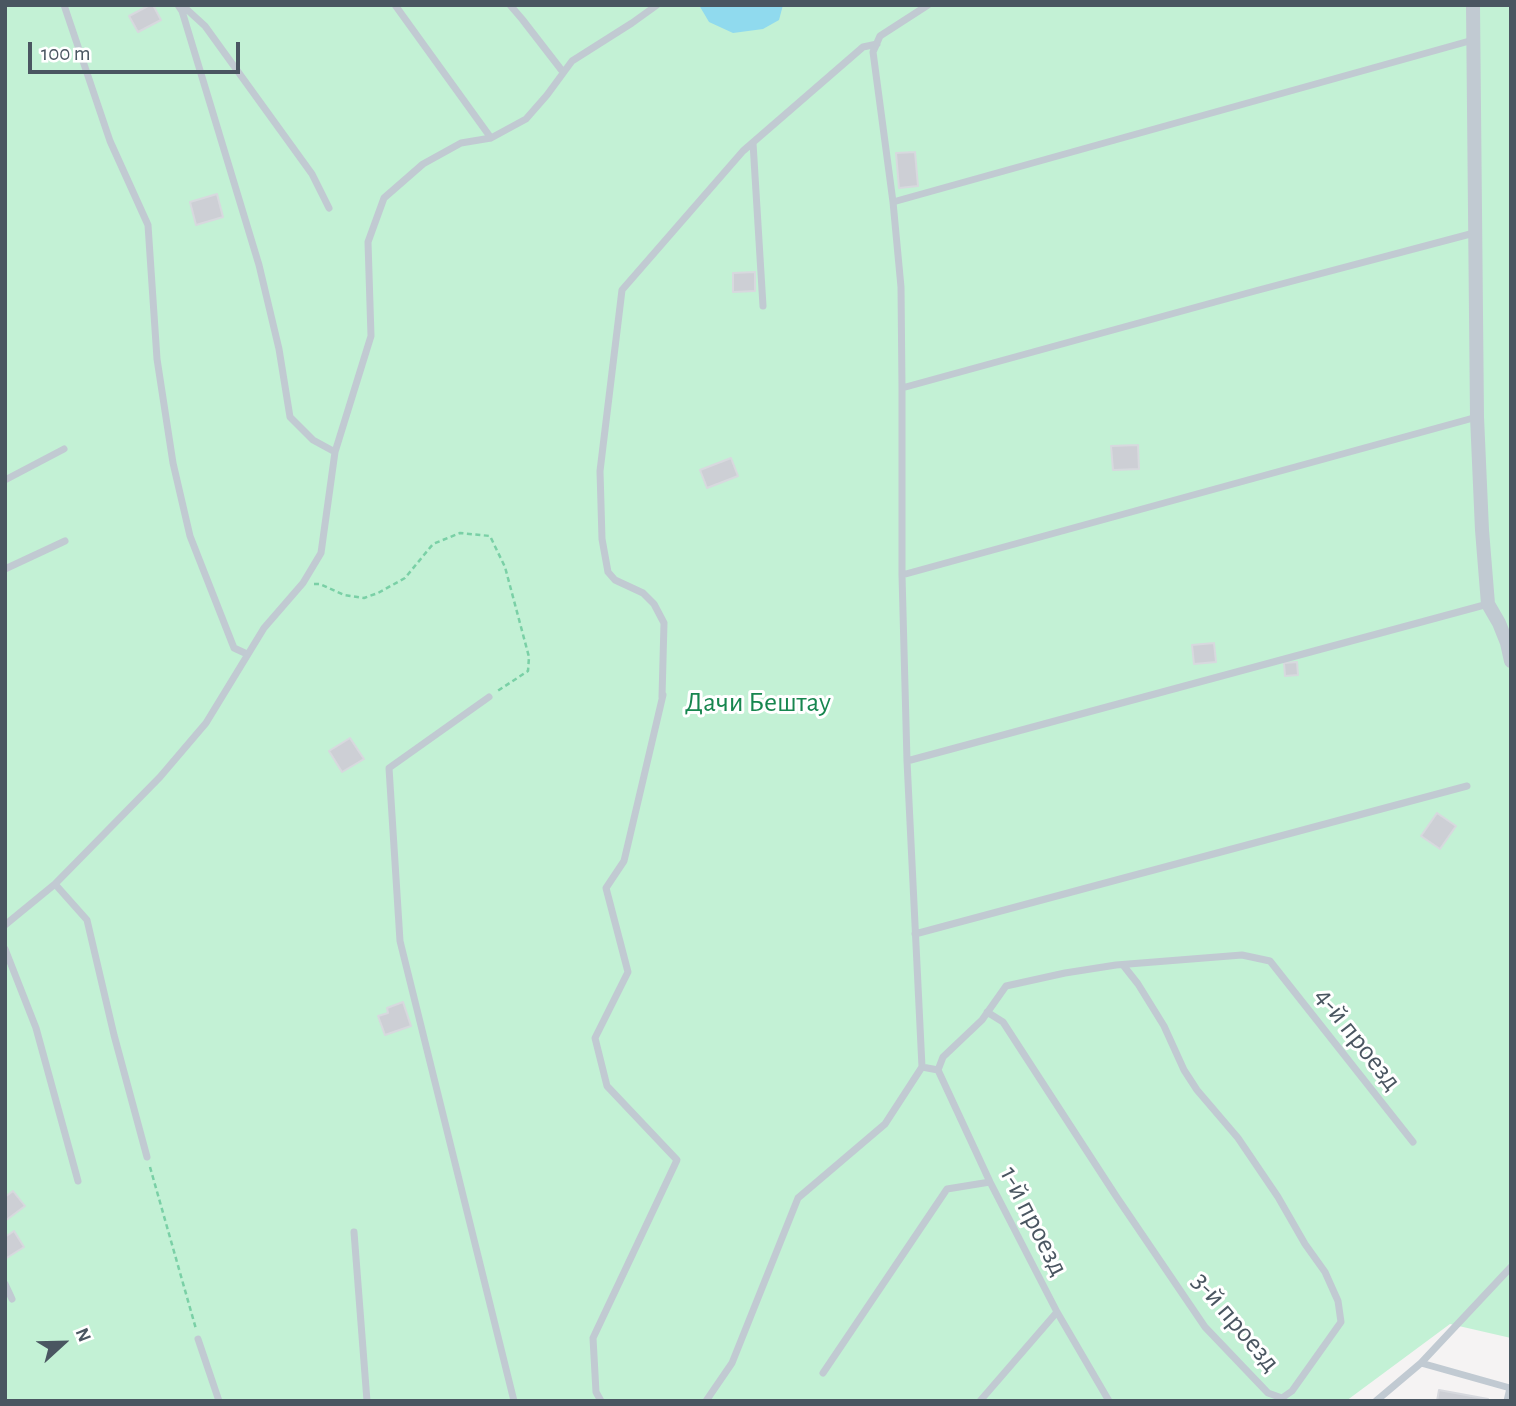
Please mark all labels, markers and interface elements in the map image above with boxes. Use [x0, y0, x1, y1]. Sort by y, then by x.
scale bar [32, 28, 243, 72]
text: 100 m [41, 43, 91, 64]
park label: Дачи Бештау [685, 686, 831, 720]
street label: 4-й проезд [1307, 981, 1409, 1097]
street label: 1-й проезд [992, 1161, 1076, 1281]
street label: 3-й проезд [1185, 1265, 1287, 1379]
north arrow [28, 1308, 98, 1378]
text: N [72, 1325, 94, 1345]

